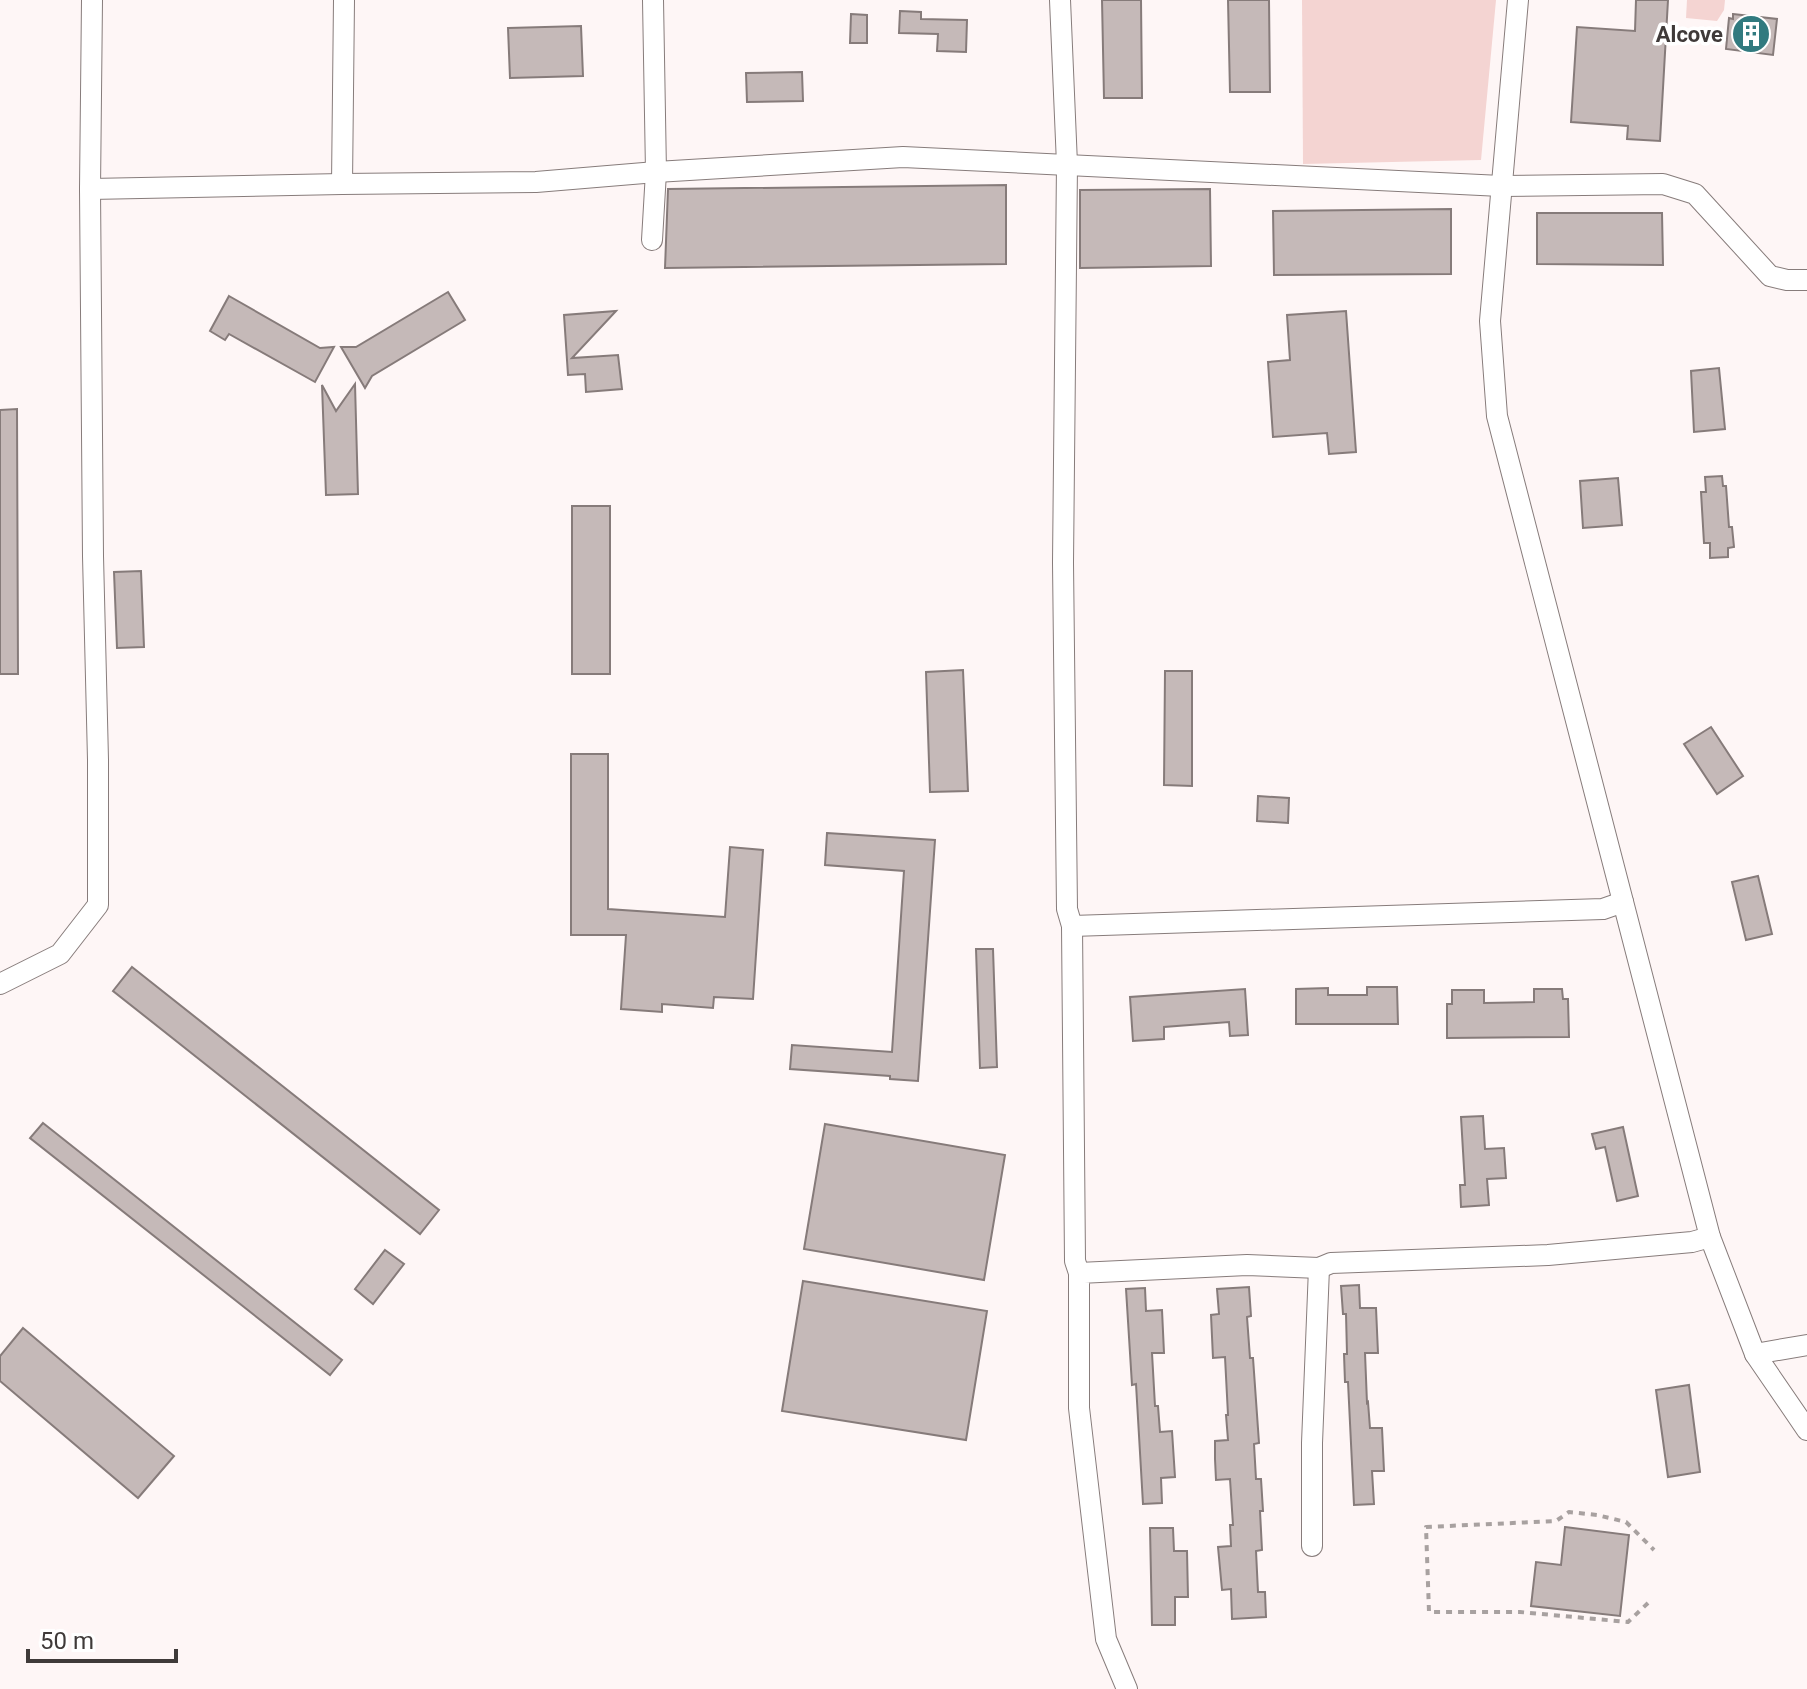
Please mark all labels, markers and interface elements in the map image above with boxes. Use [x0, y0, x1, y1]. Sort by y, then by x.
building icon: Alcove [1730, 13, 1772, 55]
place label: Alcove [1656, 22, 1723, 47]
scale bar [28, 1613, 176, 1663]
text: 50 m [40, 1627, 94, 1655]

